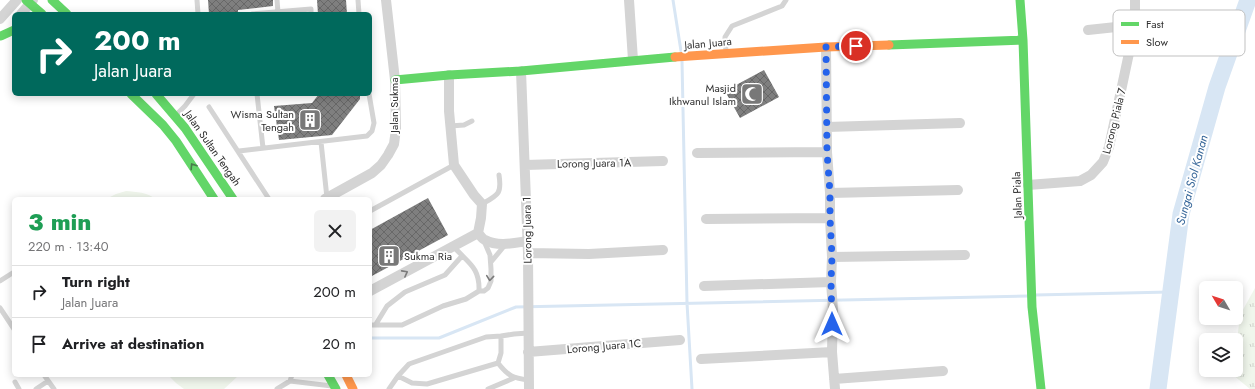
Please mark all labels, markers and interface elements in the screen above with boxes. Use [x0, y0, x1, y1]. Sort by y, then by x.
legend [1113, 10, 1245, 56]
text: Fast [1146, 16, 1164, 32]
text: 200 m [94, 20, 181, 61]
icon: right [28, 28, 80, 80]
pin [839, 29, 873, 63]
street label: Jalan Juara [682, 33, 732, 53]
text: Slow [1146, 34, 1168, 50]
icon: arrive [845, 35, 867, 57]
text: Jalan Juara [94, 58, 172, 84]
street label: Jalan Sukma [386, 77, 402, 135]
place label: Masjid Ikhwanul Islam [669, 80, 736, 109]
mosque icon: Masjid Ikhwanul Islam [739, 81, 765, 107]
street label: Lorong Piala 7 [1098, 86, 1130, 155]
street label: Jalan Sultan Tengah [180, 105, 245, 189]
place label: Wisma Sultan Tengah [231, 106, 294, 135]
building icon: Wisma Sultan Tengah [297, 107, 323, 133]
water label: Sungai Siol Kanan [1171, 133, 1213, 227]
street label: Lorong Juara 1A [557, 154, 632, 172]
one-way arrow [190, 163, 198, 170]
street label: Jalan Piala [1008, 171, 1026, 221]
street label: Lorong Juara 1 [518, 196, 536, 264]
text: 3 min [28, 204, 92, 239]
button: close [314, 210, 356, 252]
text: 220 m · 13:40 [28, 237, 109, 256]
building icon: Sukma Ria [376, 243, 402, 269]
place label: Sukma Ria [404, 248, 452, 264]
one-way arrow [400, 270, 408, 277]
text: Turn right [62, 271, 130, 293]
one-way arrow [486, 275, 495, 281]
icon: right [28, 281, 50, 303]
text: 200 m [313, 281, 356, 303]
north arrow [1199, 281, 1243, 325]
map controls [1199, 281, 1243, 377]
text: Jalan Juara [62, 293, 118, 312]
position arrow [811, 303, 853, 345]
icon: arrive [28, 333, 50, 355]
text: Arrive at destination [62, 333, 204, 355]
text: 20 m [322, 333, 356, 355]
button: layers [1199, 333, 1243, 377]
street label: Lorong Juara 1C [566, 335, 642, 357]

